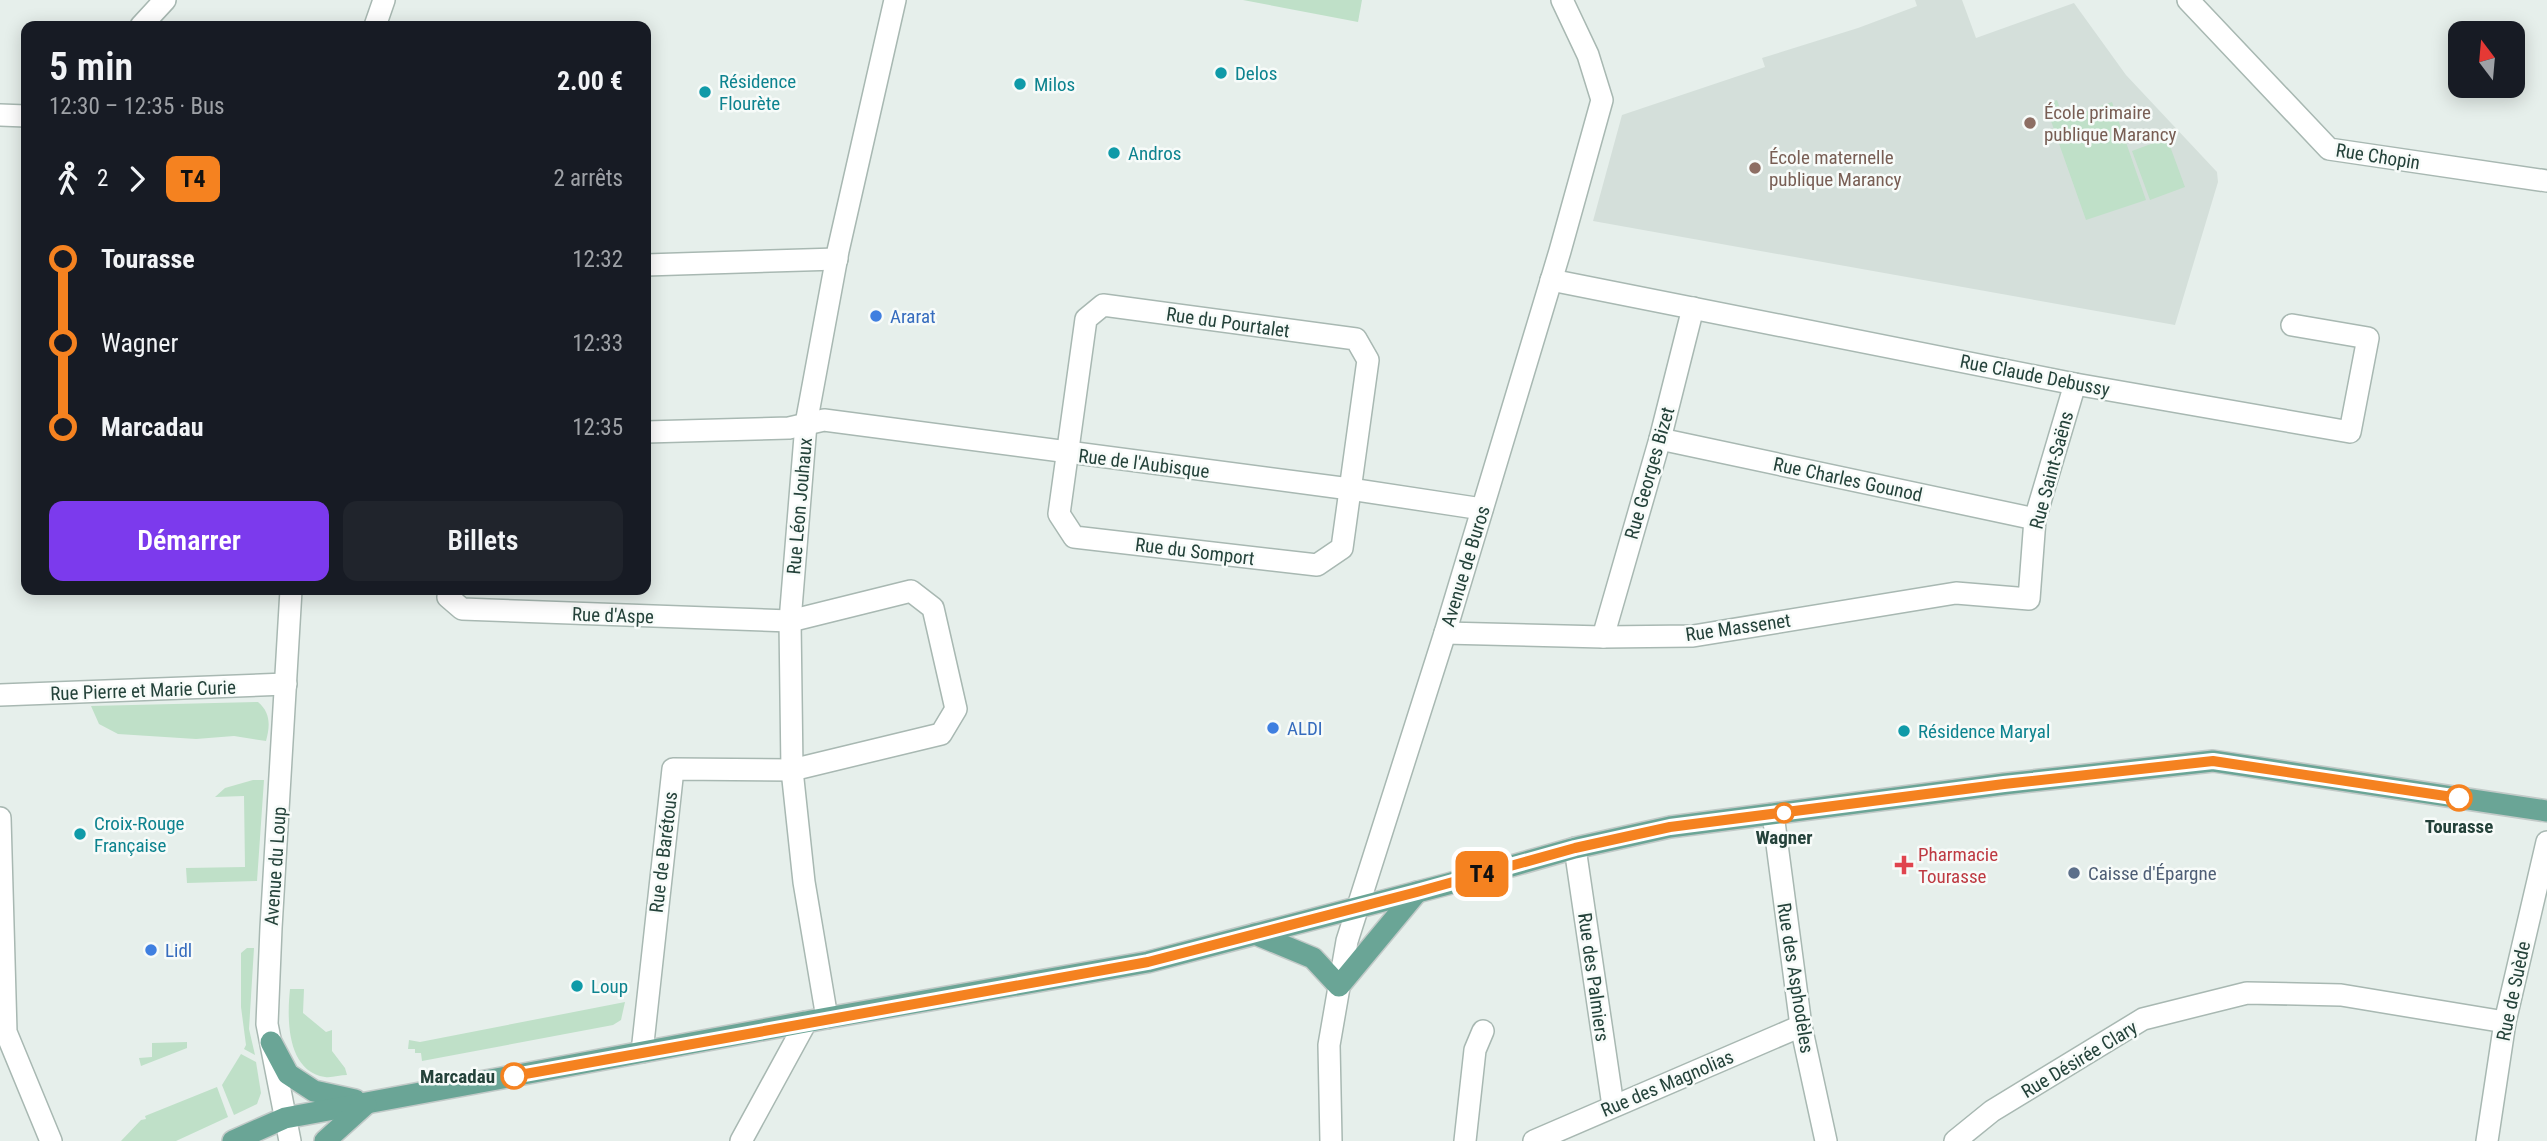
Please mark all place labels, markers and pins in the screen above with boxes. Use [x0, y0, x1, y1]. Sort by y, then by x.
place label: Delos [1235, 62, 1277, 85]
marker: Delos [1213, 65, 1229, 81]
place label: Résidence Flourète [719, 70, 796, 115]
place label: Milos [1034, 73, 1075, 96]
marker: Milos [1012, 76, 1028, 92]
marker: Résidence Flourète [697, 84, 713, 100]
place label: École primaire publique Marancy [2044, 101, 2177, 146]
marker: École primaire publique Marancy [2022, 115, 2038, 131]
place label: Andros [1128, 142, 1181, 165]
marker: Andros [1106, 145, 1122, 161]
place label: École maternelle publique Marancy [1769, 146, 1902, 191]
marker: École maternelle publique Marancy [1747, 160, 1763, 176]
place label: Ararat [890, 305, 936, 328]
marker: Ararat [868, 308, 884, 324]
place label: ALDI [1287, 717, 1323, 740]
marker: ALDI [1265, 720, 1281, 736]
place label: Résidence Maryal [1918, 720, 2050, 743]
marker: Résidence Maryal [1896, 723, 1912, 739]
marker: Tourasse [2446, 785, 2472, 811]
marker: Wagner [1774, 803, 1794, 823]
place label: Croix-Rouge Française [94, 812, 185, 857]
place label: Tourasse [2425, 815, 2493, 838]
marker: Croix-Rouge Française [72, 826, 88, 842]
place label: Wagner [1755, 826, 1813, 849]
place label: Pharmacie Tourasse [1918, 843, 1998, 888]
marker: Pharmacie Tourasse [1896, 857, 1912, 873]
place label: Caisse d'Épargne [2088, 862, 2217, 885]
marker: Caisse d'Épargne [2066, 865, 2082, 881]
place label: Lidl [165, 939, 192, 962]
marker: Lidl [143, 942, 159, 958]
place label: Loup [591, 975, 628, 998]
marker: Loup [569, 978, 585, 994]
marker: Marcadau [501, 1063, 527, 1089]
place label: Marcadau [420, 1065, 495, 1088]

